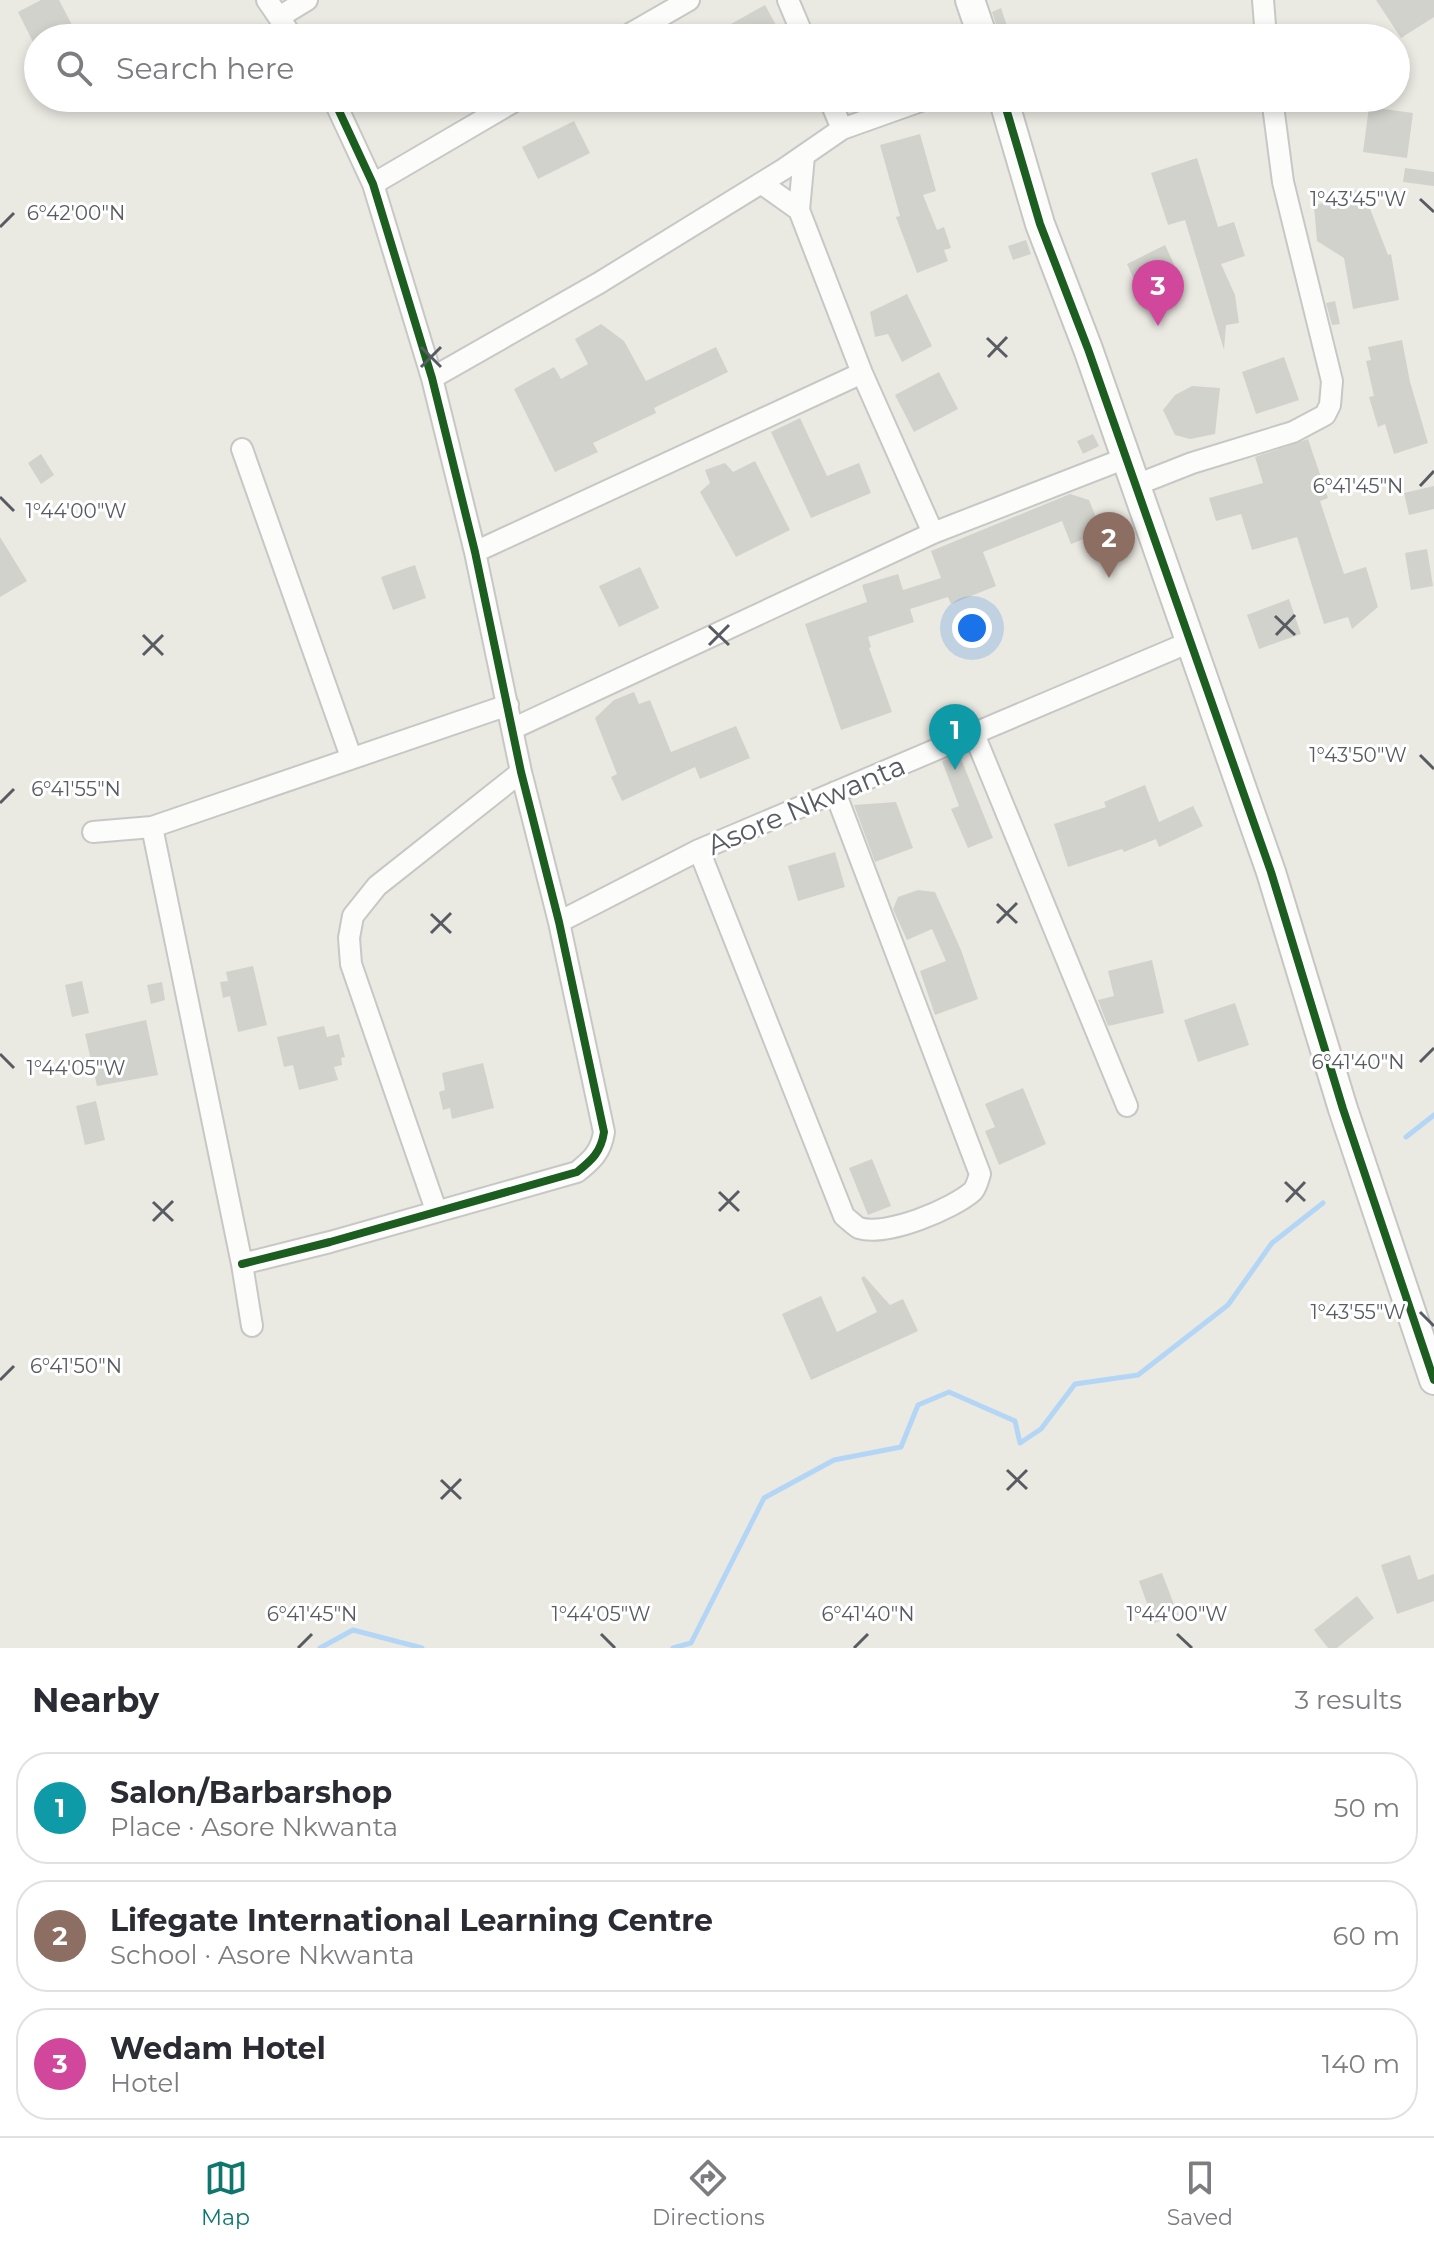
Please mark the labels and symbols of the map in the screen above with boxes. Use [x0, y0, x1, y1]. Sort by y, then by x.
text: 1°43'45"W [1310, 187, 1406, 211]
text: 6°42'00"N [27, 201, 125, 225]
pin: 3 [1132, 260, 1184, 326]
text: 6°41'45"N [1313, 474, 1403, 498]
text: 1°44'00"W [25, 499, 127, 523]
pin: 2 [1083, 512, 1135, 578]
your location [952, 608, 992, 648]
pin: 1 [929, 704, 981, 770]
text: 1°43'50"W [1309, 743, 1407, 767]
street label: Asore Nkwanta [702, 748, 910, 862]
text: 6°41'55"N [31, 777, 121, 801]
text: 6°41'40"N [1312, 1050, 1404, 1074]
text: 1°44'05"W [26, 1056, 126, 1080]
text: 1°43'55"W [1310, 1300, 1406, 1324]
text: 6°41'50"N [30, 1354, 122, 1378]
text: 6°41'45"N [267, 1602, 357, 1626]
text: 1°44'05"W [551, 1602, 651, 1626]
text: 6°41'40"N [822, 1602, 914, 1626]
text: 1°44'00"W [1126, 1602, 1228, 1626]

